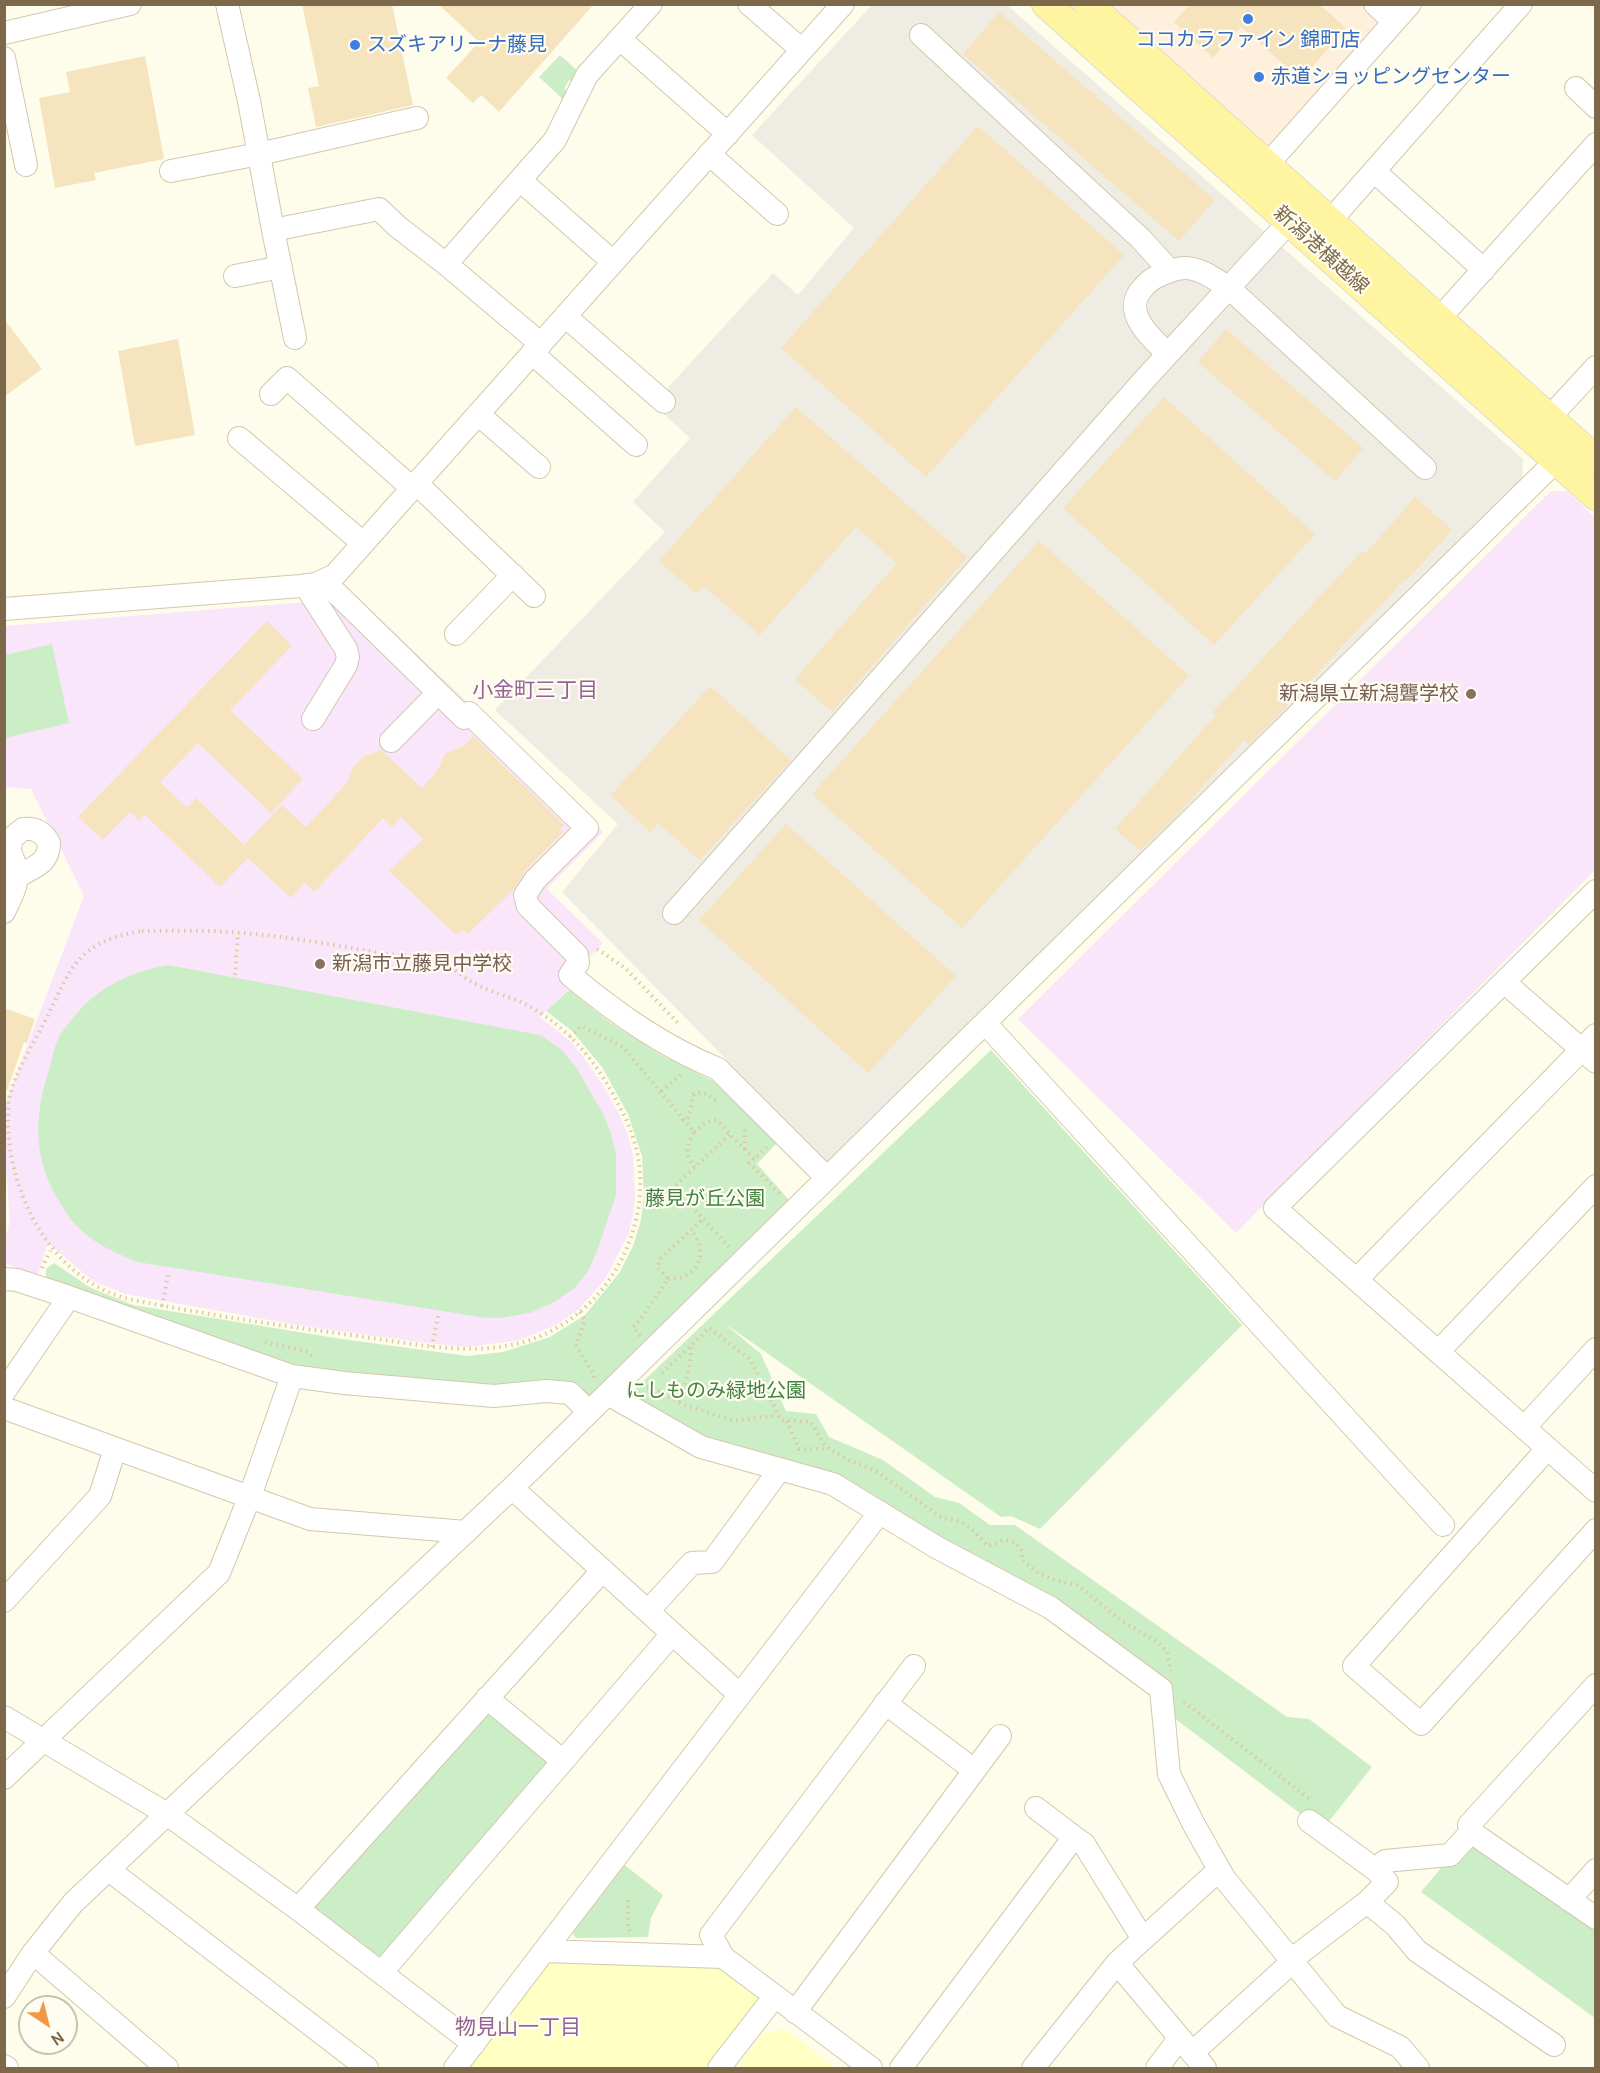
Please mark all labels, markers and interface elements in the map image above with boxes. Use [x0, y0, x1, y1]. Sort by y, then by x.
marker: ココカラファイン 錦町店 [1241, 12, 1255, 26]
place label: ココカラファイン 錦町店 [1136, 28, 1360, 52]
place label: スズキアリーナ藤見 [367, 33, 547, 57]
marker: スズキアリーナ藤見 [348, 38, 362, 52]
place label: 赤道ショッピングセンター [1271, 65, 1511, 89]
marker: 赤道ショッピングセンター [1252, 70, 1266, 84]
street label: 新潟港横越線 [1268, 201, 1374, 299]
district label: 小金町三丁目 [472, 678, 598, 704]
place label: 新潟県立新潟聾学校 [1279, 682, 1459, 706]
marker: 新潟県立新潟聾学校 [1464, 687, 1478, 701]
place label: 新潟市立藤見中学校 [332, 952, 512, 976]
marker: 新潟市立藤見中学校 [313, 957, 327, 971]
park label: 藤見が丘公園 [645, 1187, 765, 1211]
park label: にしものみ緑地公園 [626, 1379, 806, 1403]
north arrow [18, 1995, 78, 2055]
district label: 物見山一丁目 [455, 2015, 581, 2041]
text: N [47, 2027, 68, 2050]

